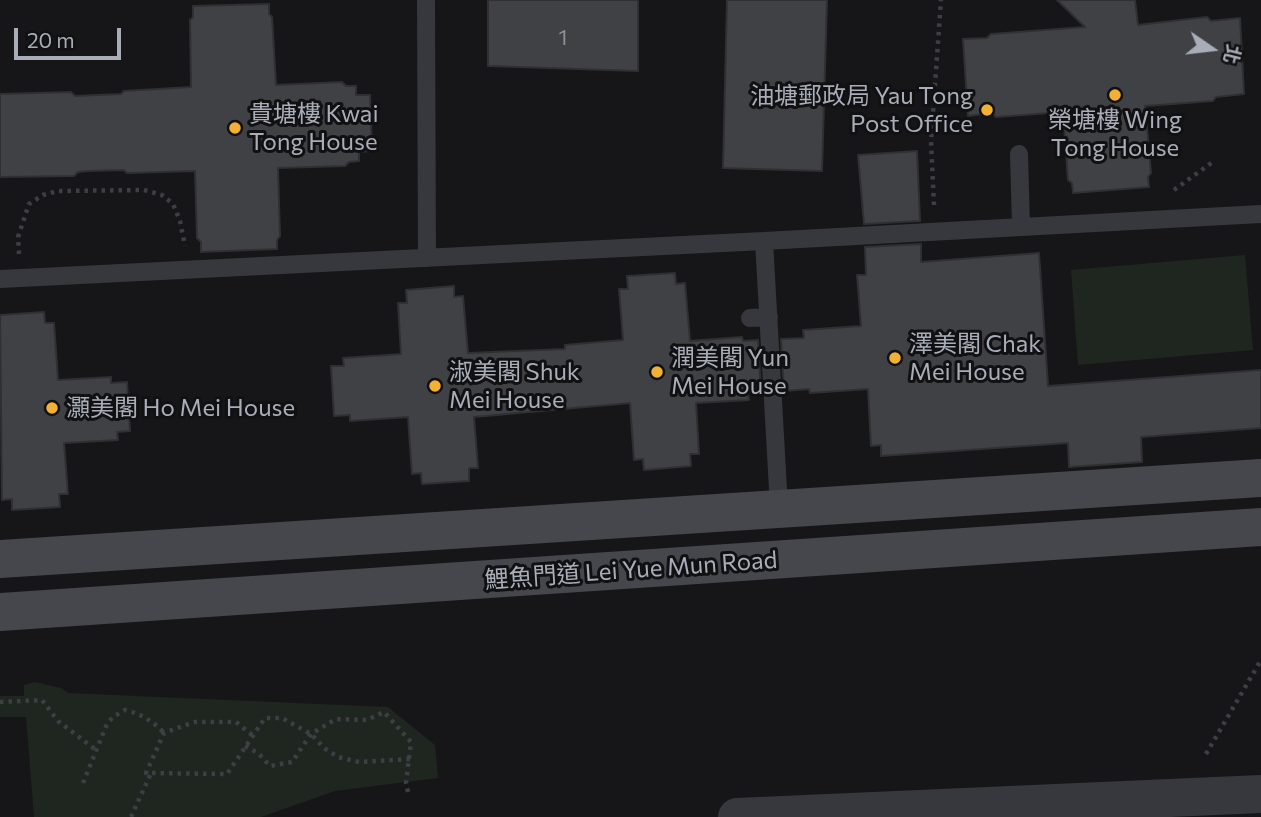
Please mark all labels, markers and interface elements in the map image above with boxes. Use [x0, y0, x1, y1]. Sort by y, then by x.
scale bar [18, 14, 124, 58]
north arrow [1177, 14, 1247, 84]
house number: 1 [559, 25, 567, 51]
text: 20 m [27, 27, 75, 52]
text: 北 [1219, 42, 1246, 66]
place label: 油塘郵政局 Yau Tong Post Office [750, 82, 973, 138]
marker: 榮塘樓 Wing Tong House [1107, 87, 1123, 103]
place label: 貴塘樓 Kwai Tong House [249, 100, 379, 156]
marker: 油塘郵政局 Yau Tong Post Office [979, 102, 995, 118]
place label: 榮塘樓 Wing Tong House [1048, 106, 1182, 162]
marker: 貴塘樓 Kwai Tong House [227, 120, 243, 136]
place label: 澤美閣 Chak Mei House [909, 330, 1041, 386]
place label: 潤美閣 Yun Mei House [671, 344, 789, 400]
marker: 澤美閣 Chak Mei House [887, 350, 903, 366]
place label: 淑美閣 Shuk Mei House [449, 358, 580, 414]
marker: 潤美閣 Yun Mei House [649, 364, 665, 380]
marker: 淑美閣 Shuk Mei House [427, 378, 443, 394]
place label: 灝美閣 Ho Mei House [66, 394, 295, 422]
marker: 灝美閣 Ho Mei House [44, 400, 60, 416]
street label: 鯉魚門道 Lei Yue Mun Road [484, 545, 778, 595]

